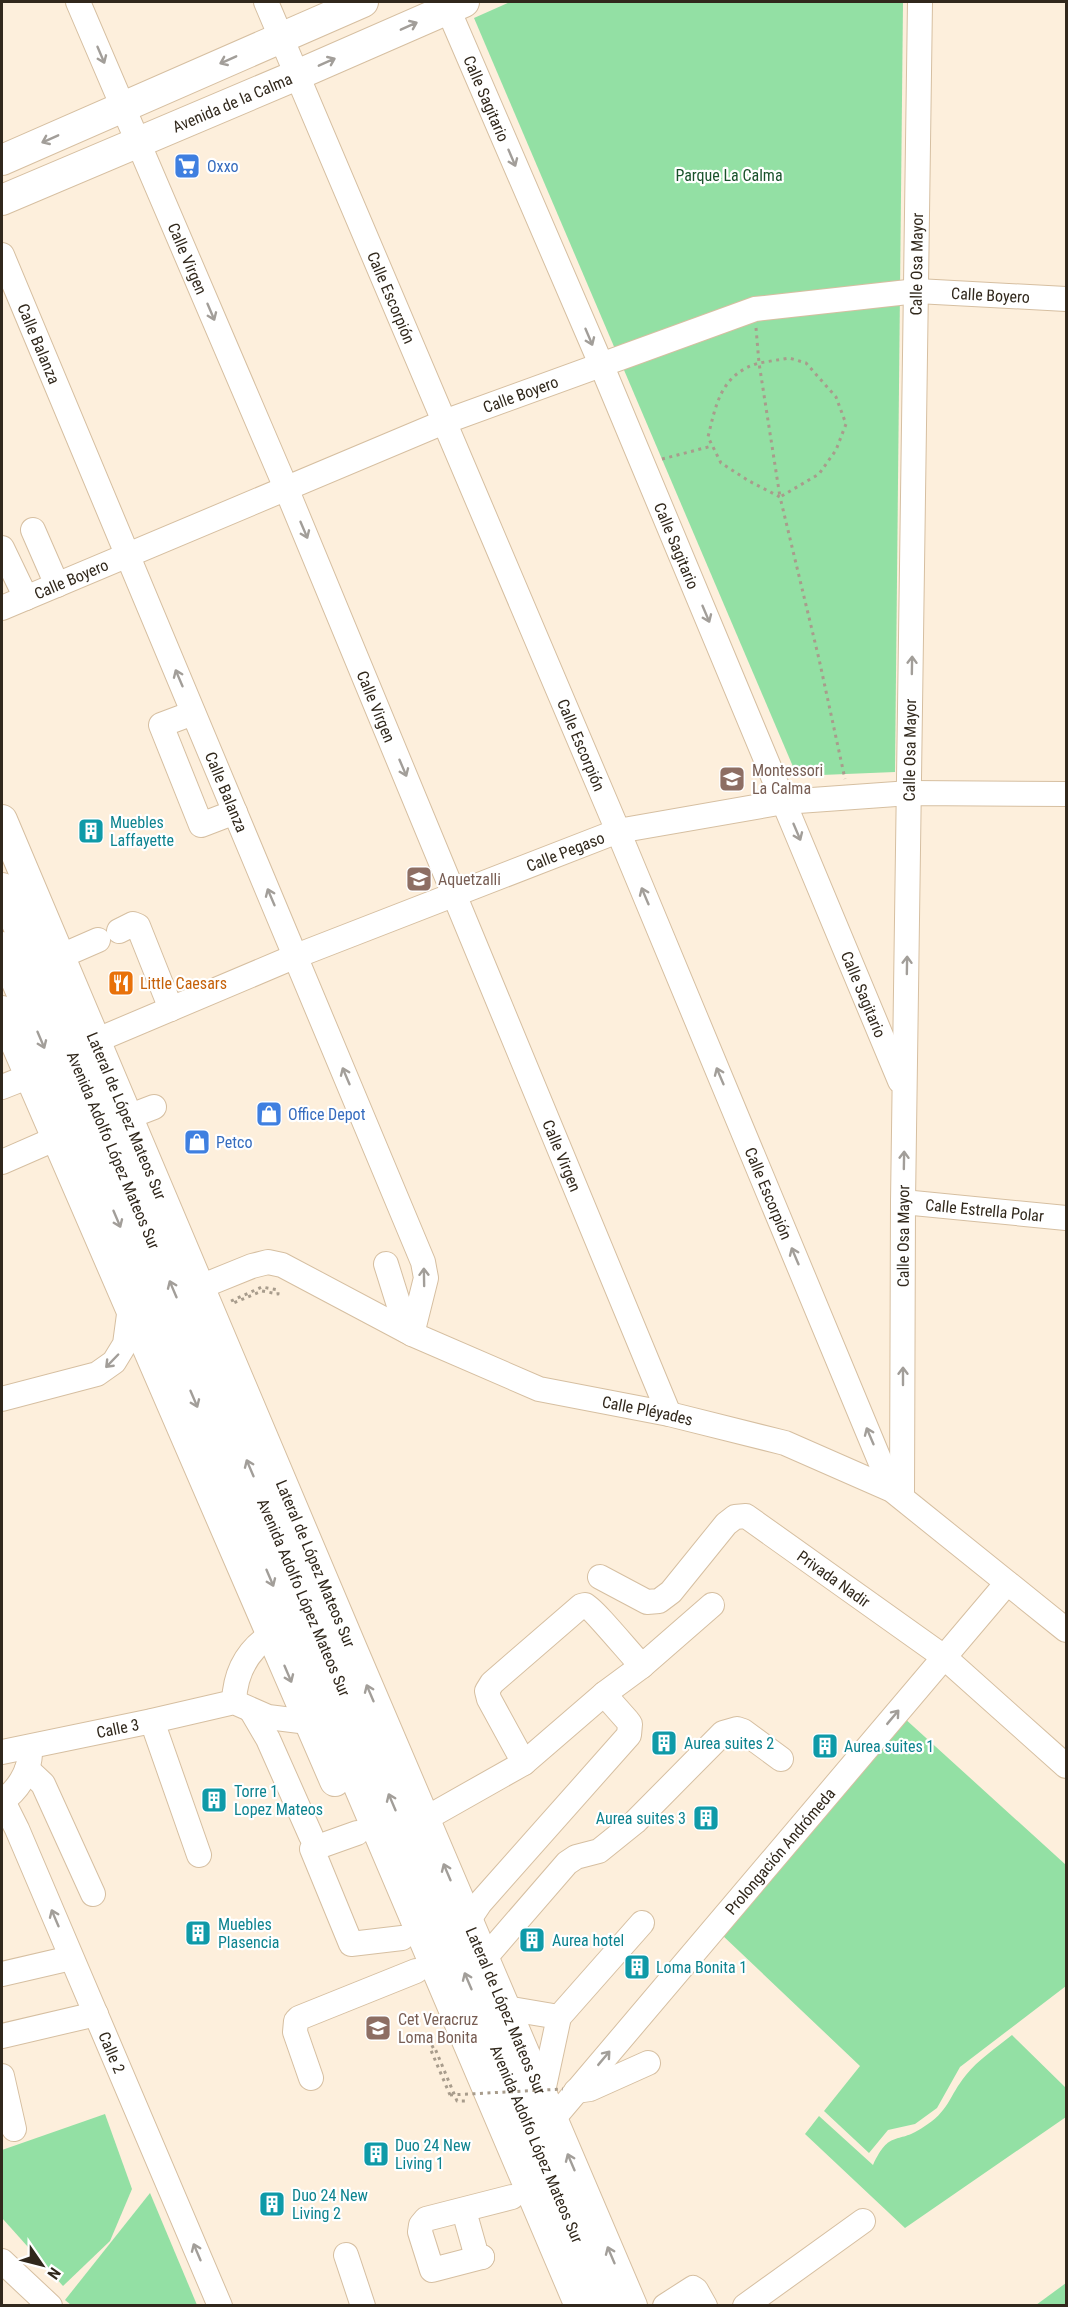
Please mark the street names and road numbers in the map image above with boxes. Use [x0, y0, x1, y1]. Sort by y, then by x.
street label: Calle Sagitario [459, 53, 513, 145]
street label: Avenida de la Calma [170, 69, 295, 137]
street label: Calle Osa Mayor [907, 213, 927, 316]
street label: Calle Virgen [164, 220, 211, 297]
street label: Calle Escorpión [363, 249, 419, 347]
street label: Calle Boyero [951, 284, 1030, 307]
street label: Calle Balanza [13, 301, 64, 387]
street label: Calle Boyero [480, 372, 561, 417]
street label: Calle Sagitario [650, 500, 703, 592]
street label: Calle Boyero [31, 555, 111, 603]
street label: Calle Virgen [353, 668, 399, 745]
street label: Calle Escorpión [553, 696, 609, 794]
street label: Calle Osa Mayor [900, 698, 920, 801]
street label: Calle Balanza [201, 749, 251, 835]
street label: Calle Pegaso [524, 828, 607, 876]
street label: Calle Sagitario [837, 948, 890, 1040]
street label: Lateral de López Mateos Sur [83, 1029, 170, 1203]
street label: Avenida Adolfo López Mateos Sur [63, 1049, 164, 1252]
street label: Calle Virgen [538, 1117, 585, 1194]
street label: Calle Escorpión [741, 1145, 796, 1242]
street label: Calle Osa Mayor [894, 1184, 913, 1287]
street label: Calle Estrella Polar [924, 1195, 1045, 1226]
street label: Calle Pléyades [600, 1392, 695, 1430]
street label: Lateral de López Mateos Sur [272, 1477, 359, 1650]
street label: Avenida Adolfo López Mateos Sur [253, 1496, 354, 1699]
street label: Privada Nadir [793, 1547, 874, 1611]
street label: Calle 3 [95, 1715, 141, 1742]
street label: Prolongación Andrómeda [721, 1784, 839, 1919]
street label: Lateral de López Mateos Sur [462, 1924, 550, 2097]
street label: Calle 2 [94, 2029, 129, 2076]
street label: Avenida Adolfo López Mateos Sur [486, 2042, 587, 2246]

